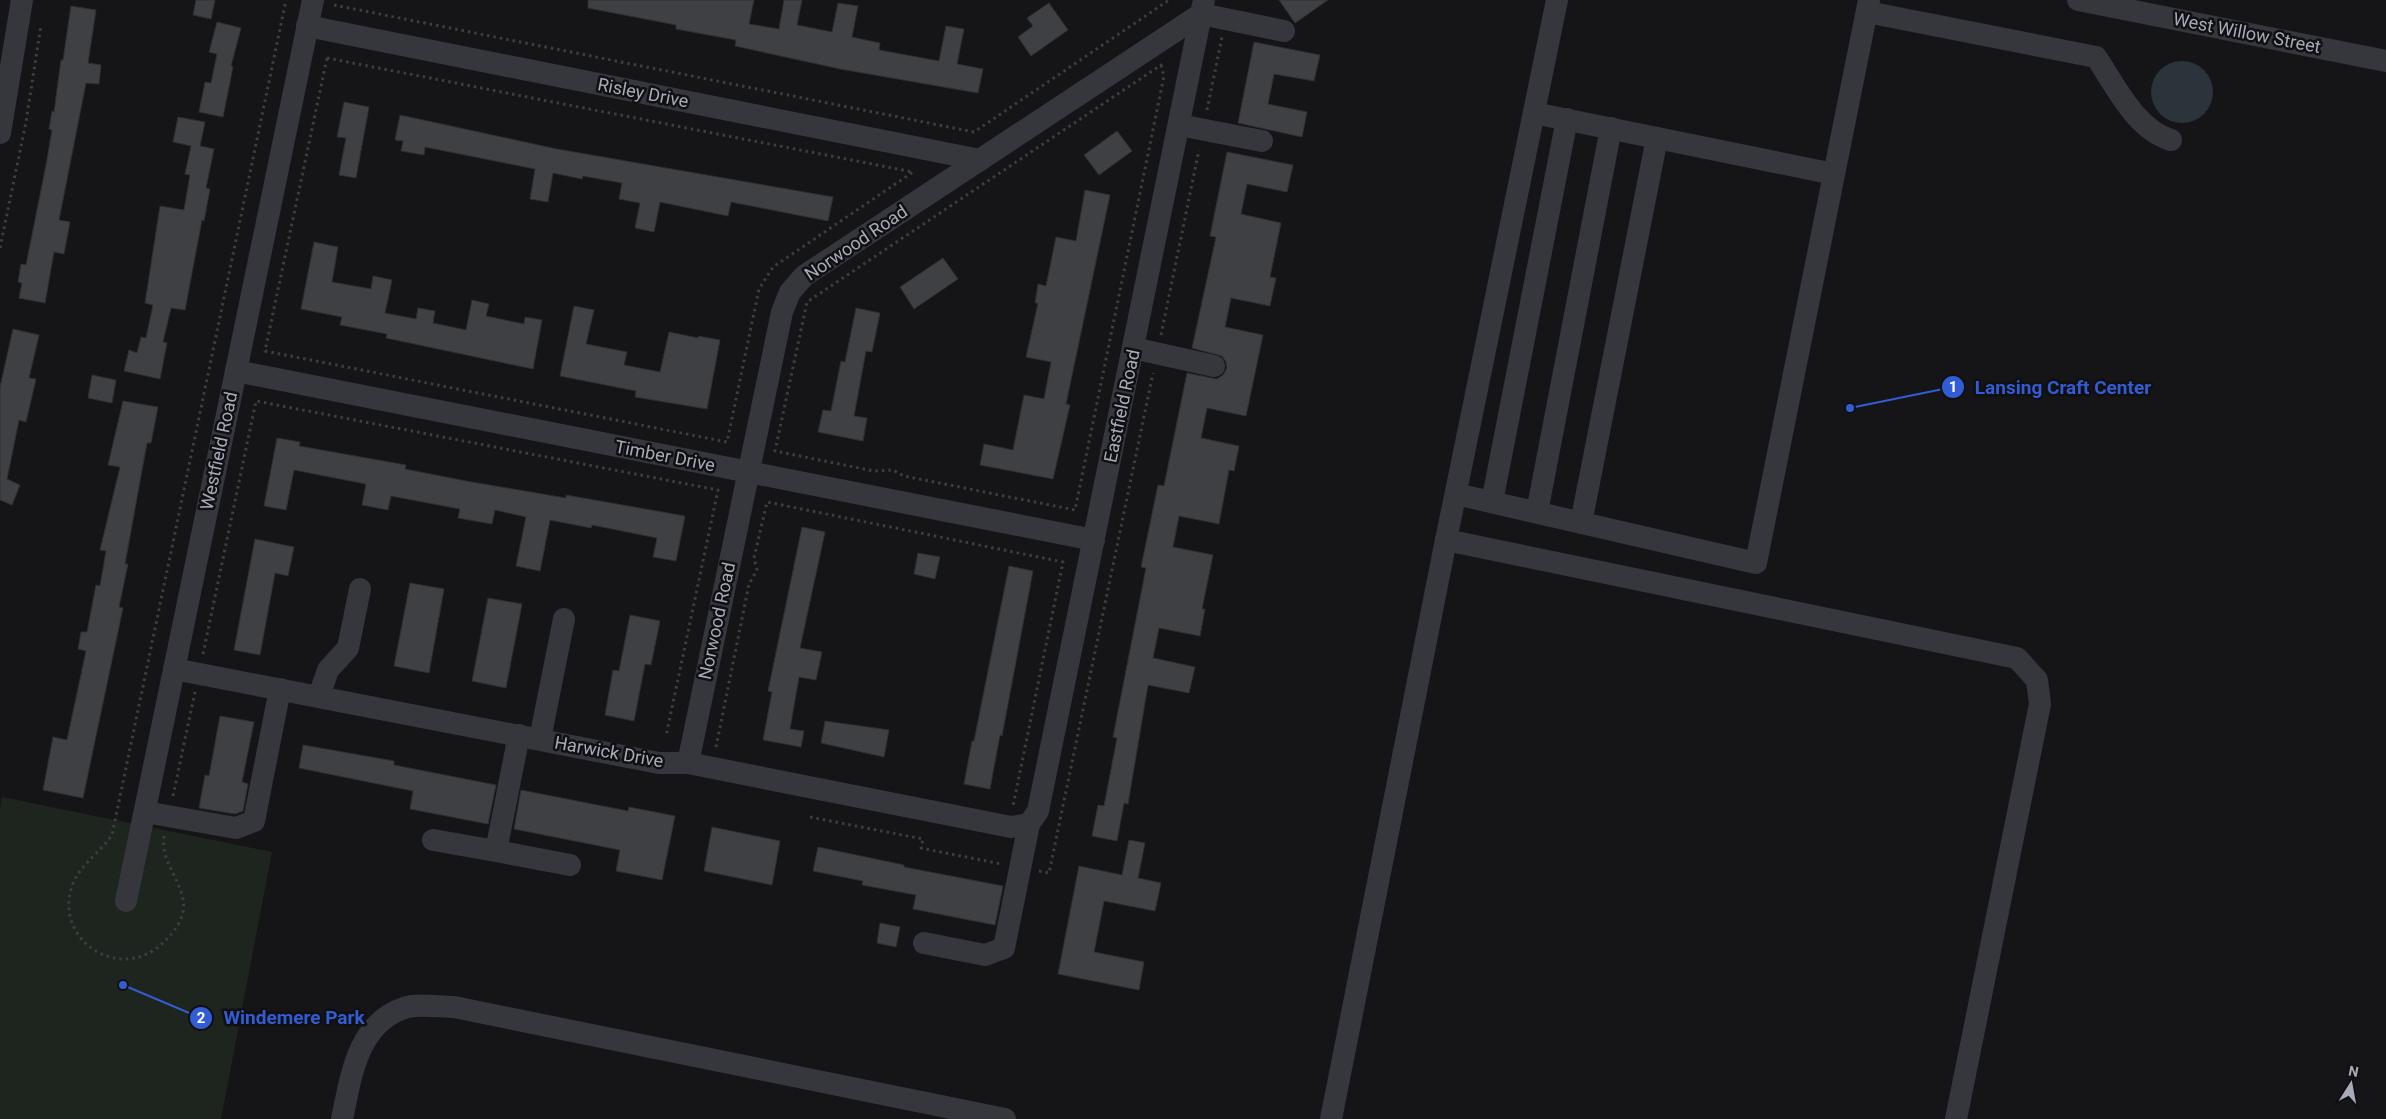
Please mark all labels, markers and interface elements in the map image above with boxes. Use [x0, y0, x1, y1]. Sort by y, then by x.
street label: West Willow Street [2172, 8, 2323, 57]
street label: Risley Drive [596, 73, 690, 112]
street label: Norwood Road [800, 201, 911, 285]
street label: Eastfield Road [1099, 347, 1144, 464]
callout: Lansing Craft Center [1940, 370, 2161, 404]
text: Lansing Craft Center [1975, 376, 2151, 399]
text: 1 [1949, 378, 1957, 396]
street label: Westfield Road [196, 390, 241, 512]
street label: Timber Drive [613, 436, 717, 476]
street label: Norwood Road [694, 560, 739, 681]
street label: Harwick Drive [553, 732, 665, 771]
callout: Windemere Park [188, 1001, 374, 1035]
text: Windemere Park [223, 1006, 365, 1029]
text: 2 [197, 1009, 206, 1027]
north arrow [2326, 1059, 2376, 1109]
text: N [2347, 1062, 2360, 1080]

